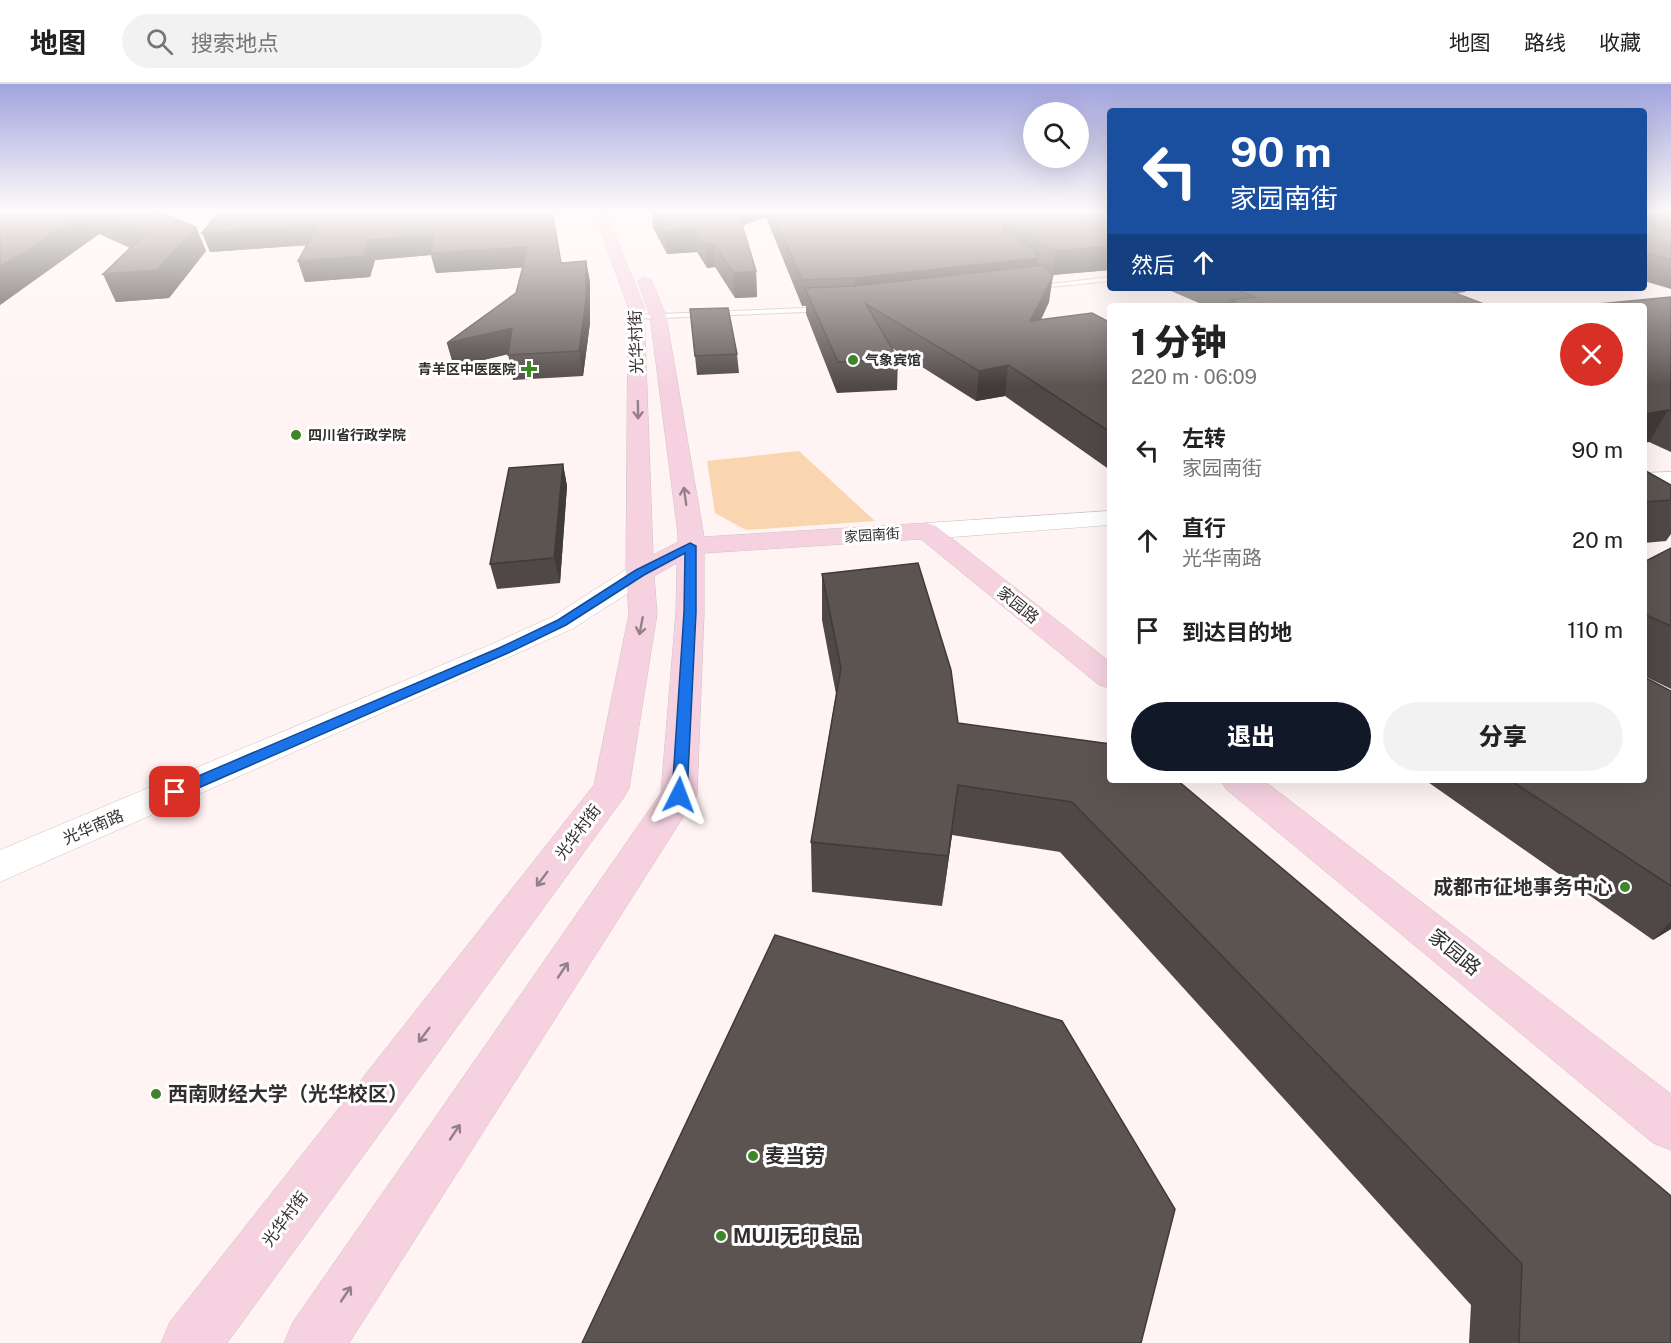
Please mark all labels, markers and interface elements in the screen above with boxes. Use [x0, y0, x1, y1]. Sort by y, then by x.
search box [122, 14, 542, 68]
icon: search [143, 25, 176, 58]
text: 地图 [30, 26, 86, 59]
text: 搜索地点 [191, 30, 279, 56]
text: 地图 [1449, 30, 1491, 55]
text: 路线 [1524, 30, 1566, 55]
text: 收藏 [1599, 30, 1641, 55]
map controls [1023, 102, 1089, 168]
button: search [1023, 102, 1089, 168]
text: 90 m [1230, 127, 1332, 176]
icon: left [1131, 132, 1209, 210]
text: 家园南街 [1230, 182, 1338, 214]
icon: ahead [1187, 246, 1220, 279]
text: 然后 [1131, 252, 1175, 278]
street label: 光华村街 [625, 310, 647, 374]
text: 1 分钟 [1131, 321, 1227, 363]
button: close [1560, 323, 1623, 386]
place label: 气象宾馆 [865, 352, 921, 368]
marker: 气象宾馆 [846, 353, 860, 367]
marker: 青羊区中医医院 [520, 360, 538, 378]
place label: 青羊区中医医院 [418, 361, 516, 377]
text: 220 m · 06:09 [1131, 365, 1257, 389]
one-way arrow [632, 400, 644, 420]
text: 左转 [1182, 425, 1226, 451]
place label: 四川省行政学院 [308, 427, 406, 443]
marker: 四川省行政学院 [289, 428, 303, 442]
icon: left [1131, 434, 1164, 467]
text: 90 m [1572, 437, 1623, 463]
text: 家园南街 [1182, 456, 1262, 480]
one-way arrow [679, 486, 690, 506]
text: 直行 [1182, 515, 1226, 541]
icon: ahead [1131, 524, 1164, 557]
street label: 家园南街 [844, 525, 900, 545]
text: 20 m [1572, 527, 1623, 553]
text: 光华南路 [1182, 546, 1262, 570]
street label: 家园路 [993, 583, 1043, 627]
icon: arrive [1131, 614, 1164, 647]
one-way arrow [635, 615, 646, 635]
text: 110 m [1567, 617, 1623, 643]
text: 到达目的地 [1182, 619, 1292, 645]
button: 退出 [1131, 702, 1371, 771]
button: 分享 [1383, 702, 1623, 771]
position arrow [647, 763, 711, 827]
pin [149, 766, 200, 817]
icon: arrive [158, 775, 191, 808]
street label: 光华村街 [551, 801, 605, 863]
street label: 光华南路 [60, 806, 126, 848]
one-way arrow [536, 871, 549, 887]
place label: 成都市征地事务中心 [1433, 875, 1613, 899]
marker: 成都市征地事务中心 [1618, 880, 1632, 894]
street label: 家园路 [1424, 924, 1486, 980]
one-way arrow [557, 962, 569, 979]
one-way arrow [418, 1026, 431, 1042]
place label: 西南财经大学（光华校区） [168, 1082, 408, 1106]
marker: 西南财经大学（光华校区） [149, 1087, 163, 1101]
one-way arrow [449, 1124, 461, 1141]
place label: 麦当劳 [765, 1144, 825, 1168]
marker: 麦当劳 [746, 1149, 760, 1163]
street label: 光华村街 [258, 1188, 312, 1250]
place label: MUJI无印良品 [733, 1224, 860, 1248]
marker: MUJI无印良品 [714, 1229, 728, 1243]
one-way arrow [340, 1286, 353, 1303]

